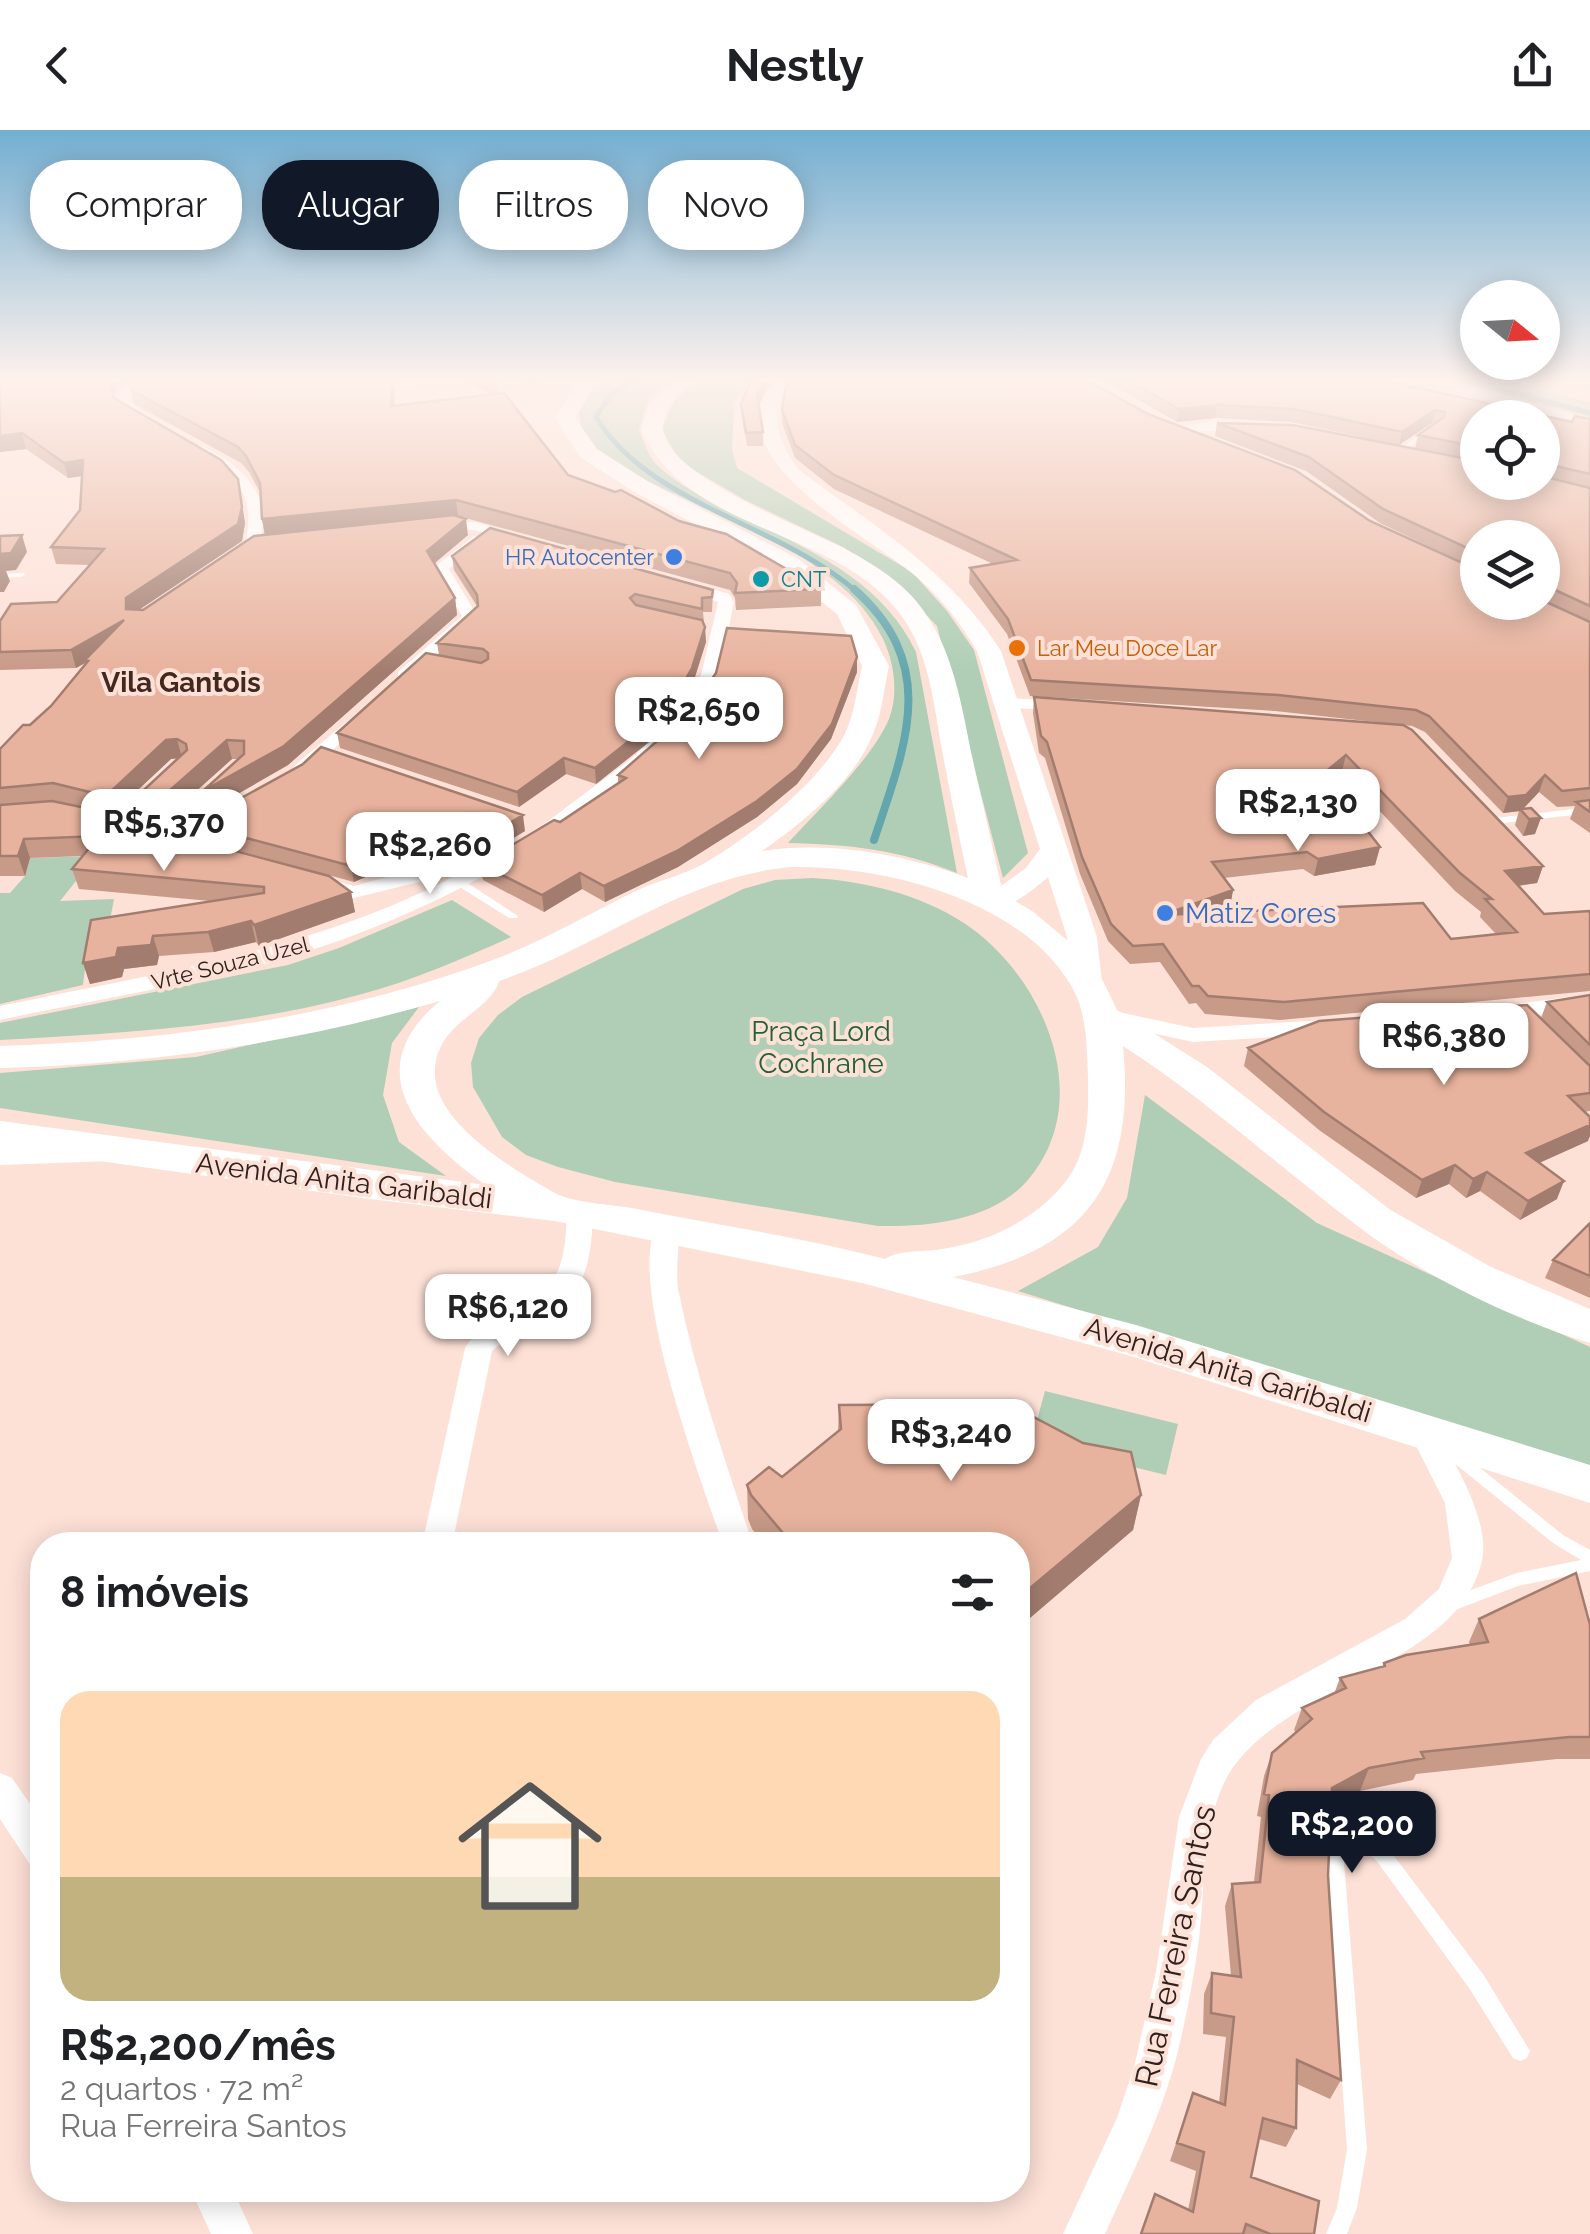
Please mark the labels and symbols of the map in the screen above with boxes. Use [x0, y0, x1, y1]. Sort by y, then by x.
north arrow [1460, 280, 1560, 380]
place label: HR Autocenter [505, 544, 654, 570]
marker: HR Autocenter [663, 546, 685, 568]
place label: CNT [781, 566, 827, 592]
marker: CNT [750, 568, 772, 590]
place label: Lar Meu Doce Lar [1037, 635, 1217, 661]
marker: Lar Meu Doce Lar [1006, 637, 1028, 659]
district label: Vila Gantois [101, 666, 261, 699]
pin: R$2,650 [607, 677, 791, 762]
pin: R$2,130 [1206, 769, 1390, 854]
pin: R$5,370 [72, 789, 256, 874]
pin: R$2,260 [338, 812, 522, 897]
place label: Matiz Cores [1185, 897, 1336, 930]
marker: Matiz Cores [1154, 902, 1176, 924]
street label: Vrte Souza Uzel [149, 931, 311, 995]
pin: R$6,380 [1352, 1003, 1536, 1088]
park label: Praça Lord Cochrane [751, 1015, 891, 1080]
street label: Avenida Anita Garibaldi [194, 1146, 494, 1216]
pin: R$6,120 [416, 1274, 600, 1359]
street label: Avenida Anita Garibaldi [1081, 1311, 1375, 1429]
pin: R$3,240 [859, 1399, 1043, 1484]
pin: R$2,200 [1260, 1791, 1444, 1876]
street label: Rua Ferreira Santos [1127, 1802, 1223, 2090]

